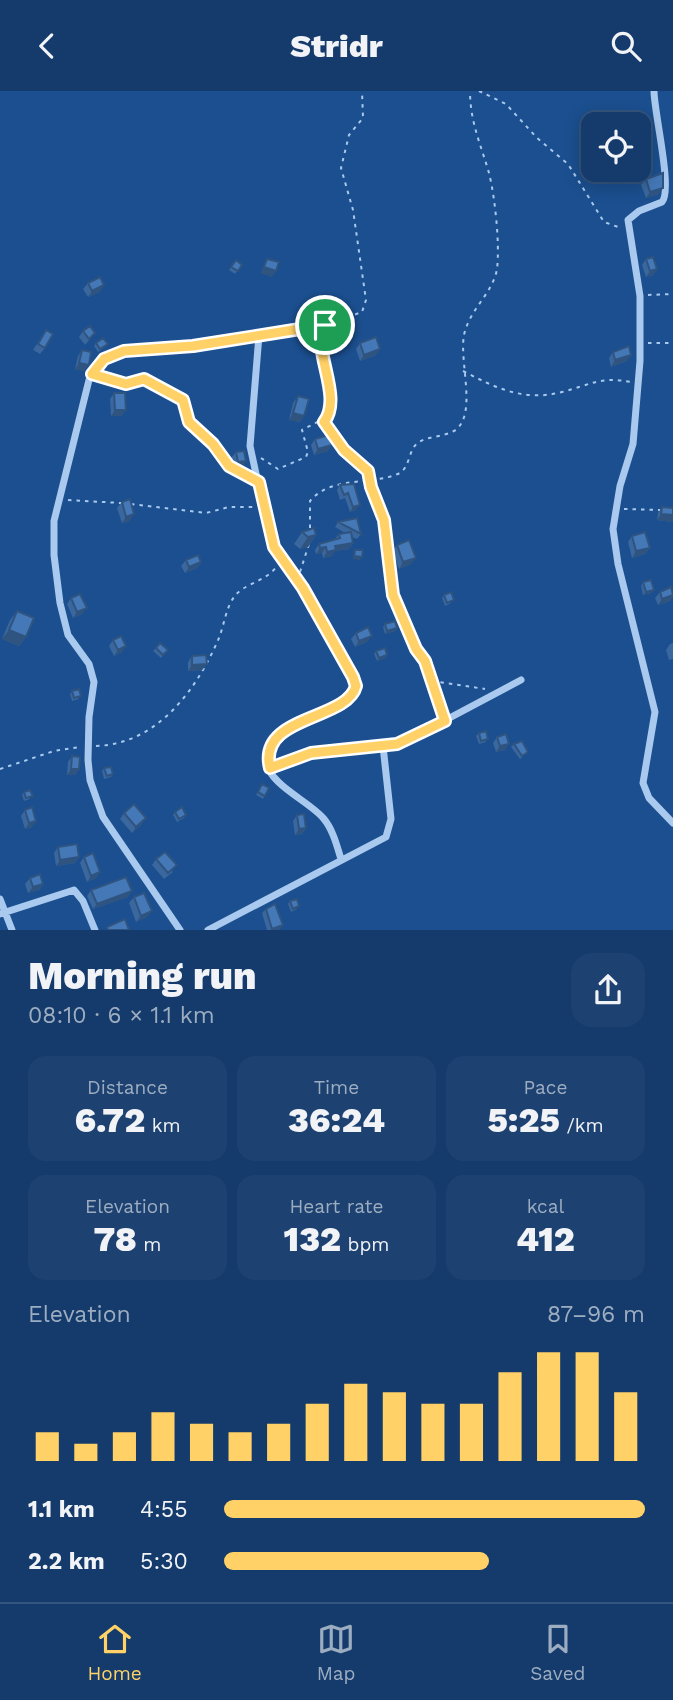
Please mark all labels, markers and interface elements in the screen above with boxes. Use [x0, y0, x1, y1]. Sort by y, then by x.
icon: back [28, 27, 66, 65]
text: Stridr [290, 27, 383, 65]
icon: search [607, 27, 645, 65]
map controls [581, 112, 651, 182]
button: locate [581, 112, 651, 182]
pin [295, 295, 355, 355]
icon: arrive [306, 306, 344, 344]
button: share [571, 953, 645, 1027]
text: Morning run [28, 954, 257, 998]
text: 08:10 · 6 × 1.1 km [28, 1002, 215, 1029]
text: Distance [87, 1076, 168, 1099]
text: Time [314, 1076, 359, 1099]
text: Pace [524, 1076, 567, 1099]
text: 6.72 [74, 1099, 145, 1141]
text: 36:24 [288, 1099, 385, 1141]
text: 5:25 [487, 1099, 560, 1141]
text: km [145, 1114, 181, 1137]
text: /km [560, 1114, 604, 1137]
text: Elevation [85, 1195, 170, 1218]
text: Heart rate [290, 1195, 383, 1218]
text: kcal [527, 1195, 564, 1218]
text: 78 [94, 1218, 137, 1260]
text: 132 [284, 1218, 341, 1260]
text: 412 [516, 1218, 575, 1260]
text: m [137, 1233, 161, 1256]
text: bpm [341, 1233, 389, 1256]
text: Elevation [28, 1301, 131, 1328]
text: 87–96 m [547, 1301, 645, 1328]
text: 1.1 km [28, 1496, 95, 1523]
text: 4:55 [140, 1496, 188, 1523]
text: 2.2 km [28, 1548, 105, 1575]
text: 5:30 [140, 1548, 188, 1575]
tab: Home [87, 1620, 142, 1685]
tab: Map [317, 1620, 355, 1685]
tab: Saved [530, 1620, 586, 1685]

